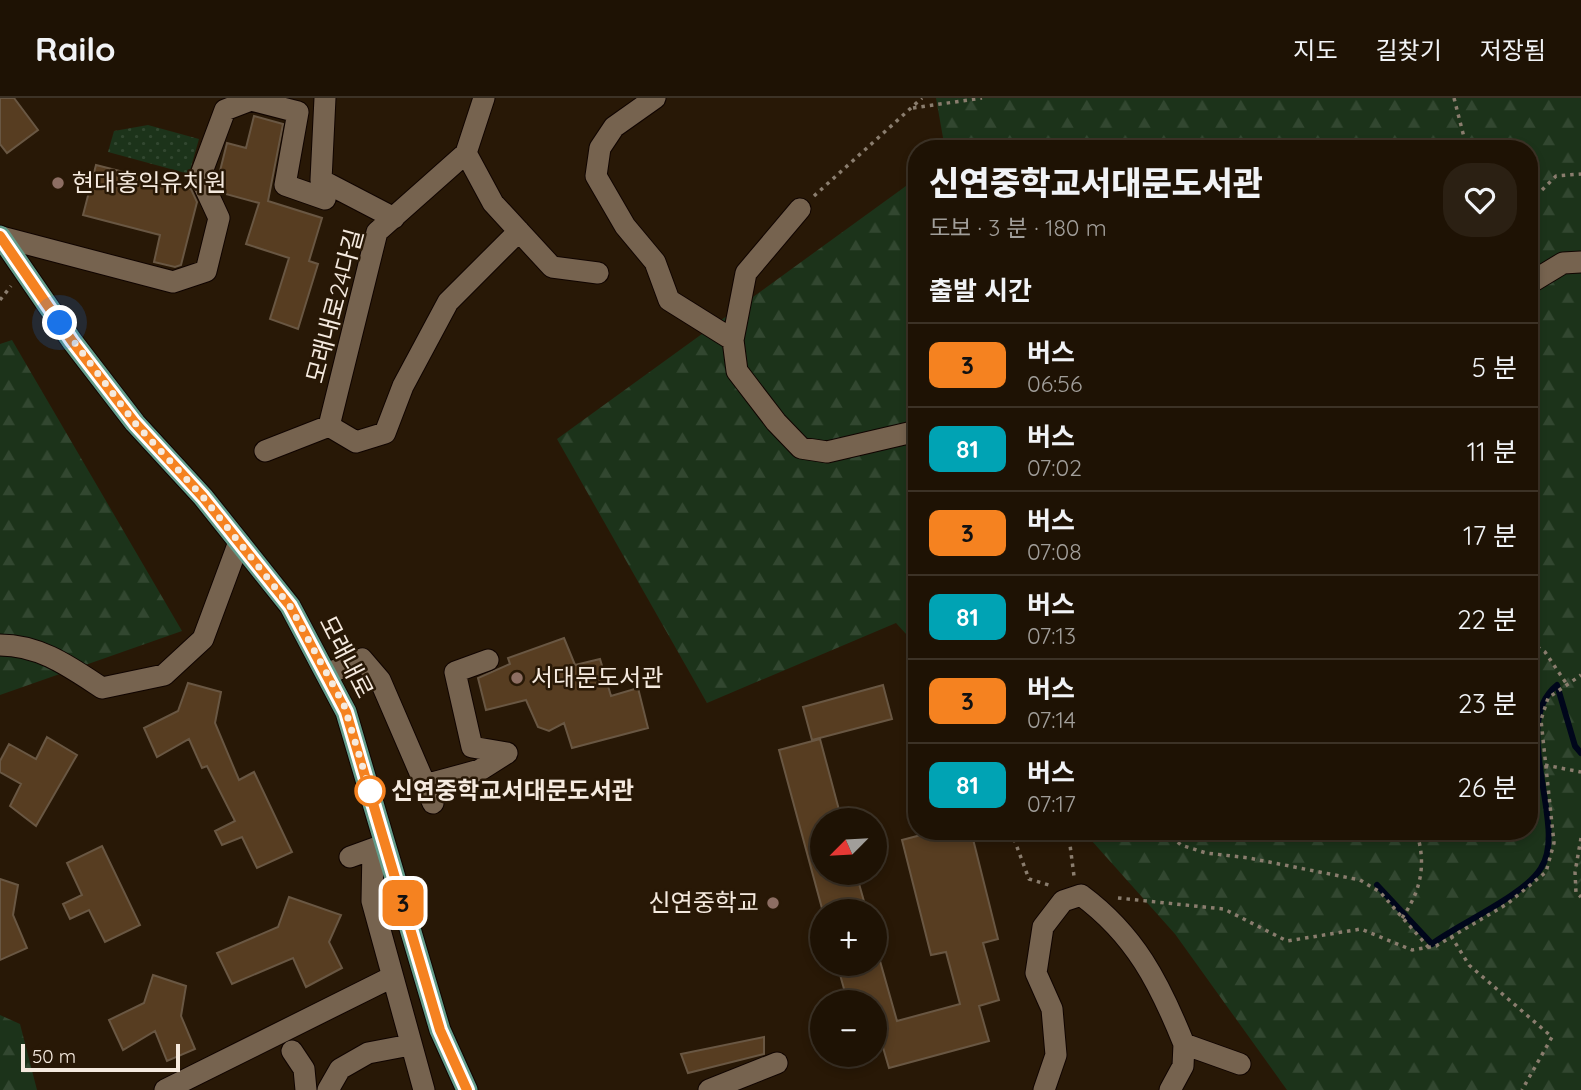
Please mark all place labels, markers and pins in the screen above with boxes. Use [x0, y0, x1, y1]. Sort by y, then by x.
place label: 현대홍익유치원 [72, 167, 227, 197]
marker: 현대홍익유치원 [50, 175, 66, 191]
place label: 서대문도서관 [531, 662, 663, 692]
marker: 서대문도서관 [509, 670, 525, 686]
place label: 신연중학교서대문도서관 [391, 775, 634, 805]
marker: 신연중학교서대문도서관 [355, 776, 385, 806]
place label: 신연중학교 [649, 887, 759, 917]
marker: 신연중학교 [765, 895, 781, 911]

